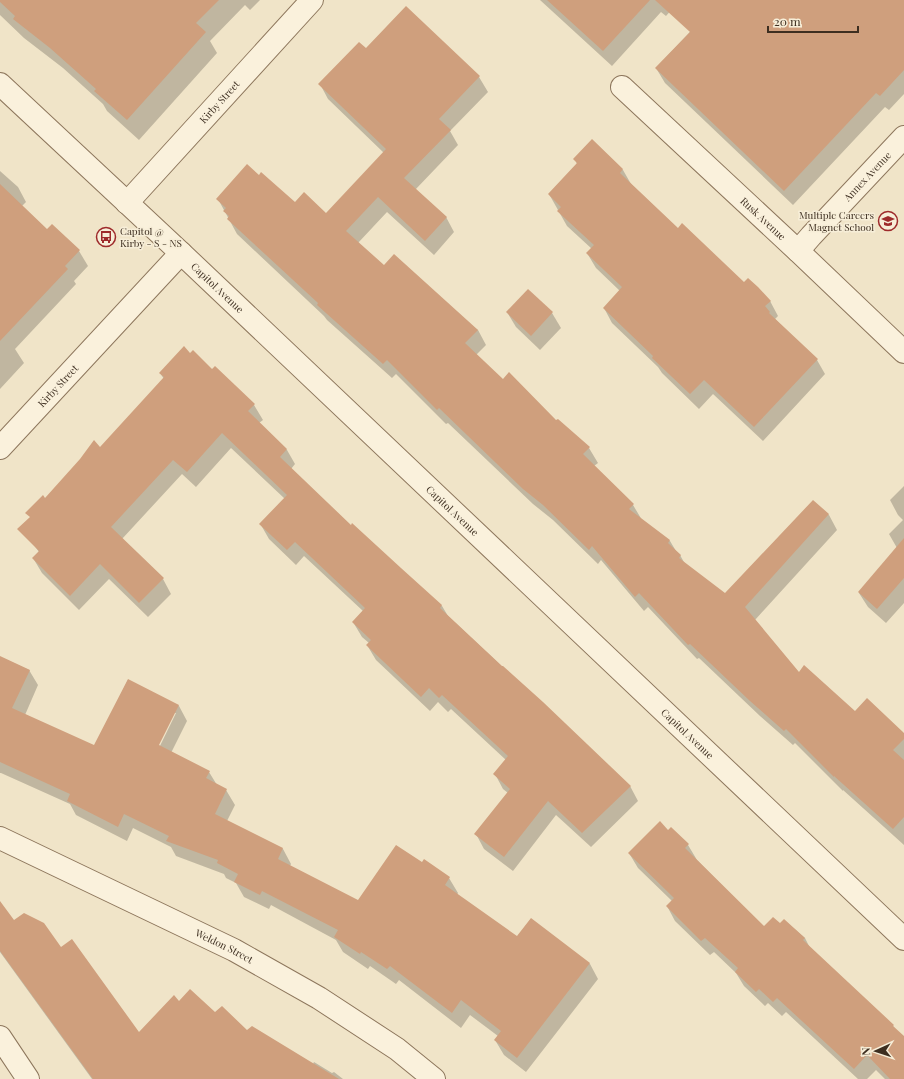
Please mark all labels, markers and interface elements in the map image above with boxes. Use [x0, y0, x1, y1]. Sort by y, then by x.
scale bar [768, 8, 858, 34]
text: 20 m [774, 13, 801, 29]
street label: Kirby Street [196, 77, 243, 126]
street label: Annex Avenue [840, 148, 894, 205]
street label: Rusk Avenue [737, 194, 789, 243]
place label: Multiple Careers Magnet School [799, 208, 874, 234]
school or university icon: Multiple Careers Magnet School [877, 210, 899, 232]
place label: Capitol @ Kirby - S - NS [120, 224, 182, 250]
bus stop icon: Capitol @ Kirby - S - NS [95, 226, 117, 248]
street label: Capitol Avenue [188, 259, 247, 316]
street label: Kirby Street [35, 361, 81, 410]
street label: Capitol Avenue [423, 482, 482, 539]
street label: Capitol Avenue [658, 705, 717, 762]
street label: Weldon Street [192, 925, 256, 967]
north arrow [856, 1031, 896, 1071]
text: N [858, 1047, 873, 1056]

